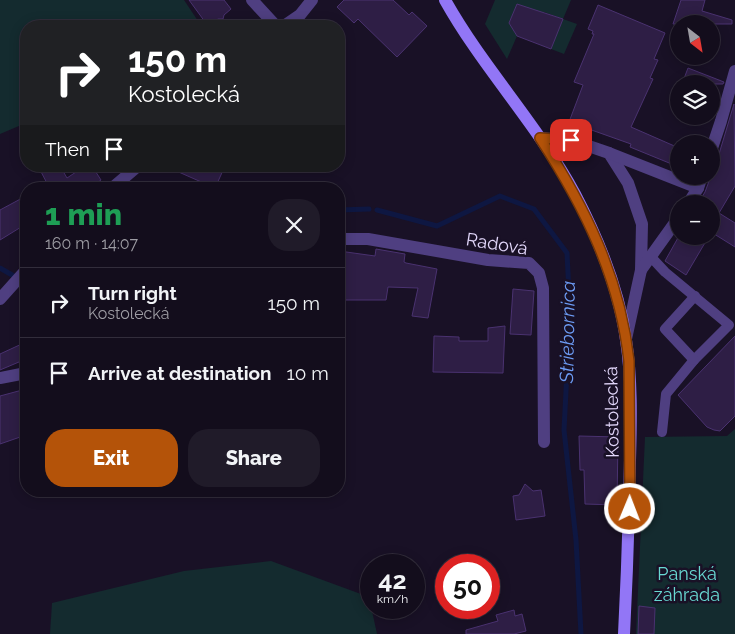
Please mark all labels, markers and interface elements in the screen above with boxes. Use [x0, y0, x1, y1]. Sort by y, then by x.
north arrow [670, 15, 720, 65]
map controls [670, 15, 720, 245]
text: 150 m [128, 39, 227, 80]
icon: right [45, 40, 110, 105]
button: layers [670, 75, 720, 125]
text: Kostolecká [128, 81, 240, 107]
pin [550, 119, 592, 161]
icon: arrive [557, 126, 585, 154]
icon: arrive [100, 135, 128, 163]
button: + [670, 135, 720, 185]
text: Then [45, 138, 90, 160]
button: − [670, 195, 720, 245]
text: 1 min [45, 197, 122, 232]
button: close [268, 199, 320, 251]
street label: Radová [465, 228, 529, 259]
text: 160 m · 14:07 [45, 234, 138, 253]
water label: Striebornica [555, 281, 579, 384]
text: Turn right [88, 282, 177, 304]
icon: right [45, 289, 73, 317]
text: 150 m [268, 292, 320, 314]
text: Kostolecká [88, 304, 169, 323]
icon: arrive [45, 359, 73, 387]
text: Arrive at destination [88, 362, 272, 384]
text: 10 m [287, 362, 329, 384]
street label: Kostolecká [600, 366, 623, 458]
button: Exit [45, 429, 178, 487]
button: Share [188, 429, 320, 487]
position arrow [603, 482, 655, 534]
speed limit sign: 50 [435, 554, 500, 619]
park label: Panská záhrada [654, 563, 720, 605]
text: 42 [378, 565, 407, 595]
text: km/h [377, 592, 408, 606]

